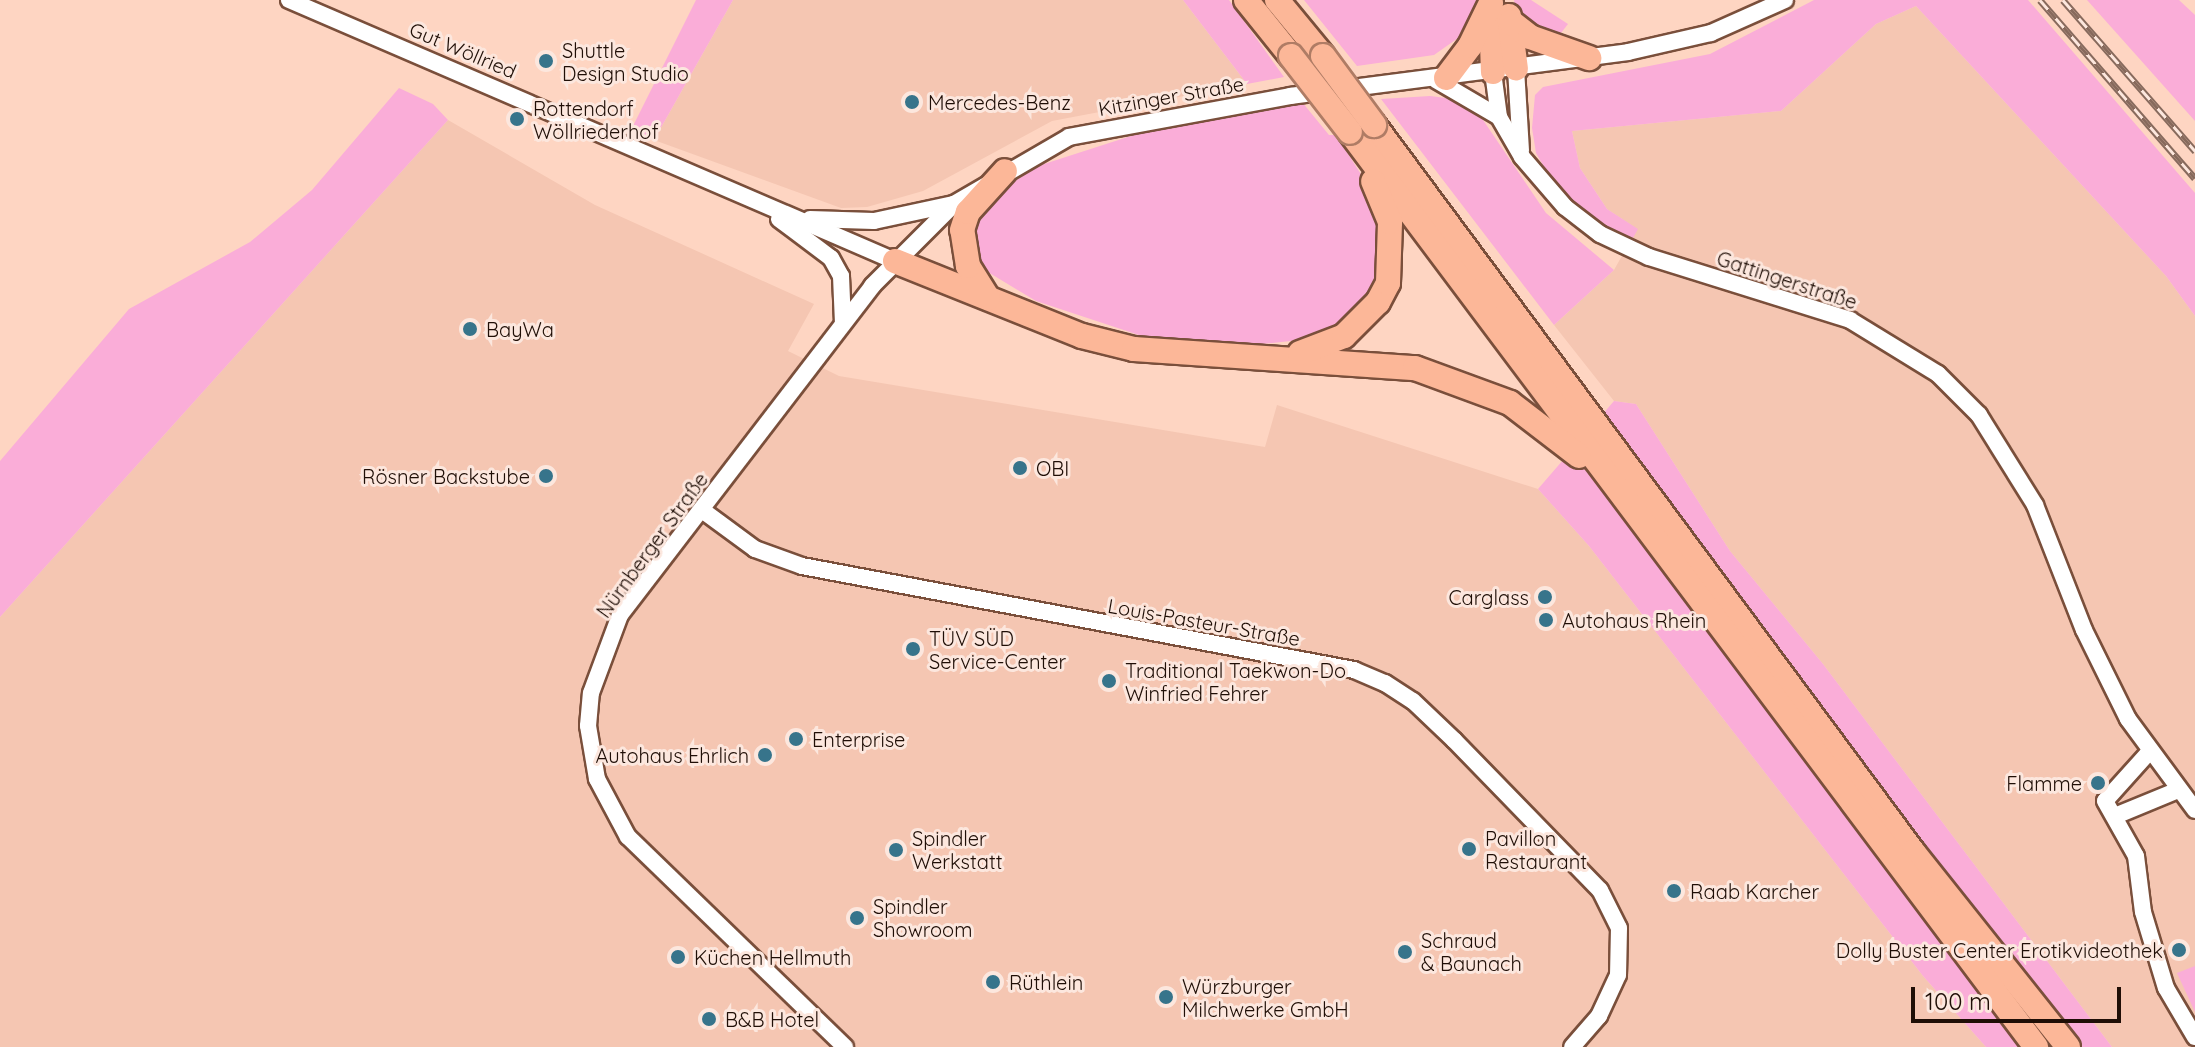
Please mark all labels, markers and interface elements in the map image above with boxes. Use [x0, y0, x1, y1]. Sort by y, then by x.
street label: Gut Wöllried [406, 17, 520, 83]
place label: Shuttle Design Studio [562, 38, 689, 85]
marker: Shuttle Design Studio [537, 52, 555, 70]
street label: Kitzinger Straße [1096, 71, 1246, 121]
place label: Mercedes-Benz [928, 90, 1071, 114]
marker: Mercedes-Benz [903, 93, 921, 111]
place label: Rottendorf Wöllriederhof [533, 96, 659, 143]
marker: Rottendorf Wöllriederhof [508, 110, 526, 128]
street label: Gattingerstraße [1714, 246, 1860, 314]
place label: BayWa [486, 317, 554, 341]
marker: BayWa [461, 320, 479, 338]
place label: OBI [1036, 456, 1069, 480]
marker: OBI [1011, 459, 1029, 477]
place label: Rösner Backstube [362, 464, 530, 488]
marker: Rösner Backstube [537, 467, 555, 485]
street label: Nürnberger Straße [591, 468, 713, 622]
place label: Carglass [1448, 585, 1529, 609]
marker: Carglass [1536, 588, 1554, 606]
street label: Louis-Pasteur-Straße [1106, 593, 1302, 651]
place label: Autohaus Rhein [1562, 608, 1706, 632]
marker: Autohaus Rhein [1537, 611, 1555, 629]
place label: TÜV SÜD Service-Center [929, 626, 1066, 673]
marker: TÜV SÜD Service-Center [904, 640, 922, 658]
place label: Traditional Taekwon-Do Winfried Fehrer [1125, 658, 1346, 705]
marker: Traditional Taekwon-Do Winfried Fehrer [1100, 672, 1118, 690]
place label: Enterprise [812, 727, 905, 751]
marker: Enterprise [787, 730, 805, 748]
place label: Autohaus Ehrlich [596, 743, 749, 767]
marker: Autohaus Ehrlich [756, 746, 774, 764]
place label: Flamme [2006, 771, 2082, 795]
marker: Flamme [2089, 774, 2107, 792]
place label: Spindler Werkstatt [912, 826, 1002, 873]
place label: Pavillon Restaurant [1485, 826, 1587, 873]
marker: Pavillon Restaurant [1460, 840, 1478, 858]
marker: Spindler Werkstatt [887, 841, 905, 859]
place label: Raab Karcher [1690, 879, 1819, 903]
marker: Raab Karcher [1665, 882, 1683, 900]
place label: Spindler Showroom [873, 894, 972, 941]
marker: Spindler Showroom [848, 909, 866, 927]
place label: Schraud & Baunach [1421, 928, 1522, 975]
place label: Dolly Buster Center Erotikvideothek [1836, 938, 2163, 962]
marker: Dolly Buster Center Erotikvideothek [2170, 941, 2188, 959]
marker: Schraud & Baunach [1396, 943, 1414, 961]
place label: Küchen Hellmuth [694, 945, 851, 969]
marker: Küchen Hellmuth [669, 948, 687, 966]
place label: Rüthlein [1009, 970, 1083, 994]
scale bar [1915, 971, 2125, 1021]
marker: Rüthlein [984, 973, 1002, 991]
place label: Würzburger Milchwerke GmbH [1182, 974, 1349, 1021]
text: 100 m [1925, 986, 1991, 1016]
marker: Würzburger Milchwerke GmbH [1157, 988, 1175, 1006]
place label: B&B Hotel [725, 1007, 819, 1031]
marker: B&B Hotel [700, 1010, 718, 1028]

